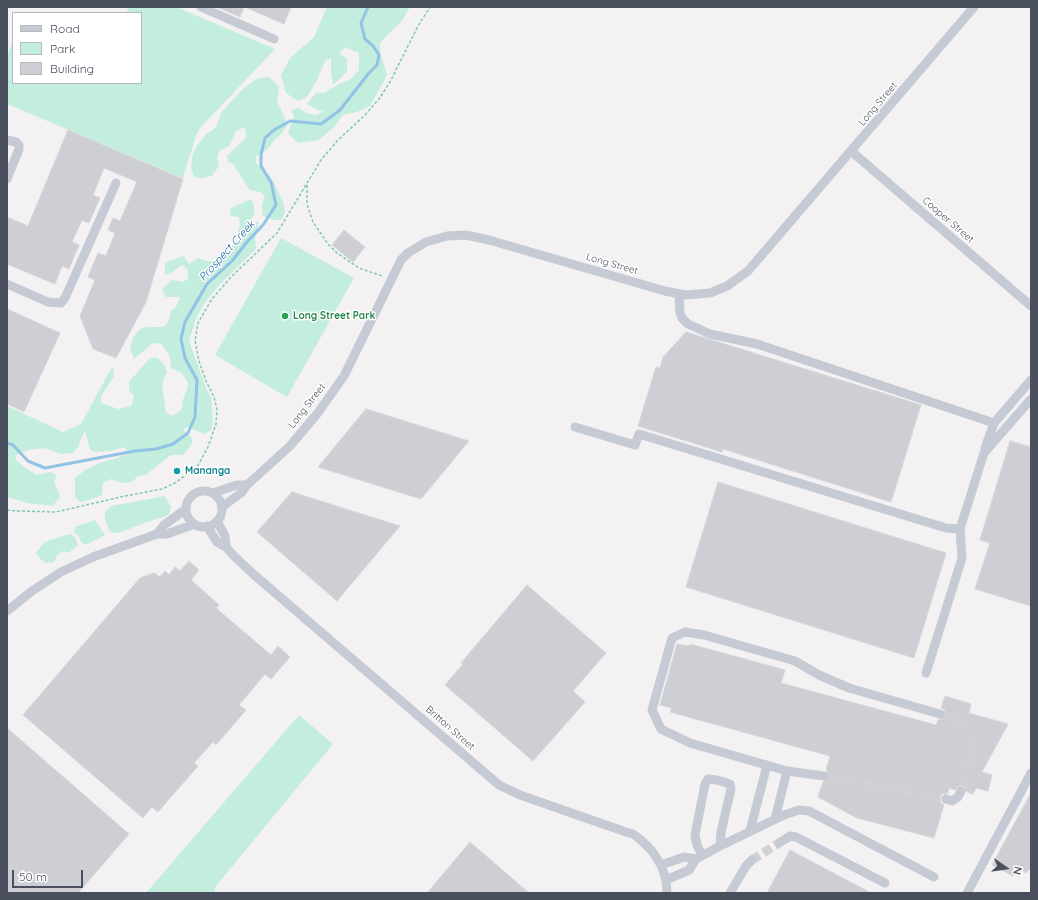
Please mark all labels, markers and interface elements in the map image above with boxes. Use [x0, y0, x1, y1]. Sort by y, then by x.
legend [12, 12, 142, 84]
text: Road [50, 21, 80, 36]
text: Park [50, 41, 75, 56]
text: Building [50, 61, 94, 76]
street label: Long Street [856, 80, 900, 128]
street label: Cooper Street [920, 194, 976, 246]
water label: Prospect Creek [196, 218, 258, 284]
street label: Long Street [585, 251, 639, 277]
place label: Long Street Park [293, 310, 375, 322]
marker: Long Street Park [280, 311, 290, 321]
street label: Long Street [286, 381, 328, 431]
place label: Mananga [185, 465, 230, 477]
marker: Mananga [172, 466, 182, 476]
street label: Britton Street [423, 703, 477, 753]
north arrow [986, 848, 1026, 888]
scale bar [14, 862, 85, 888]
text: N [1010, 865, 1025, 876]
text: 50 m [19, 869, 47, 884]

